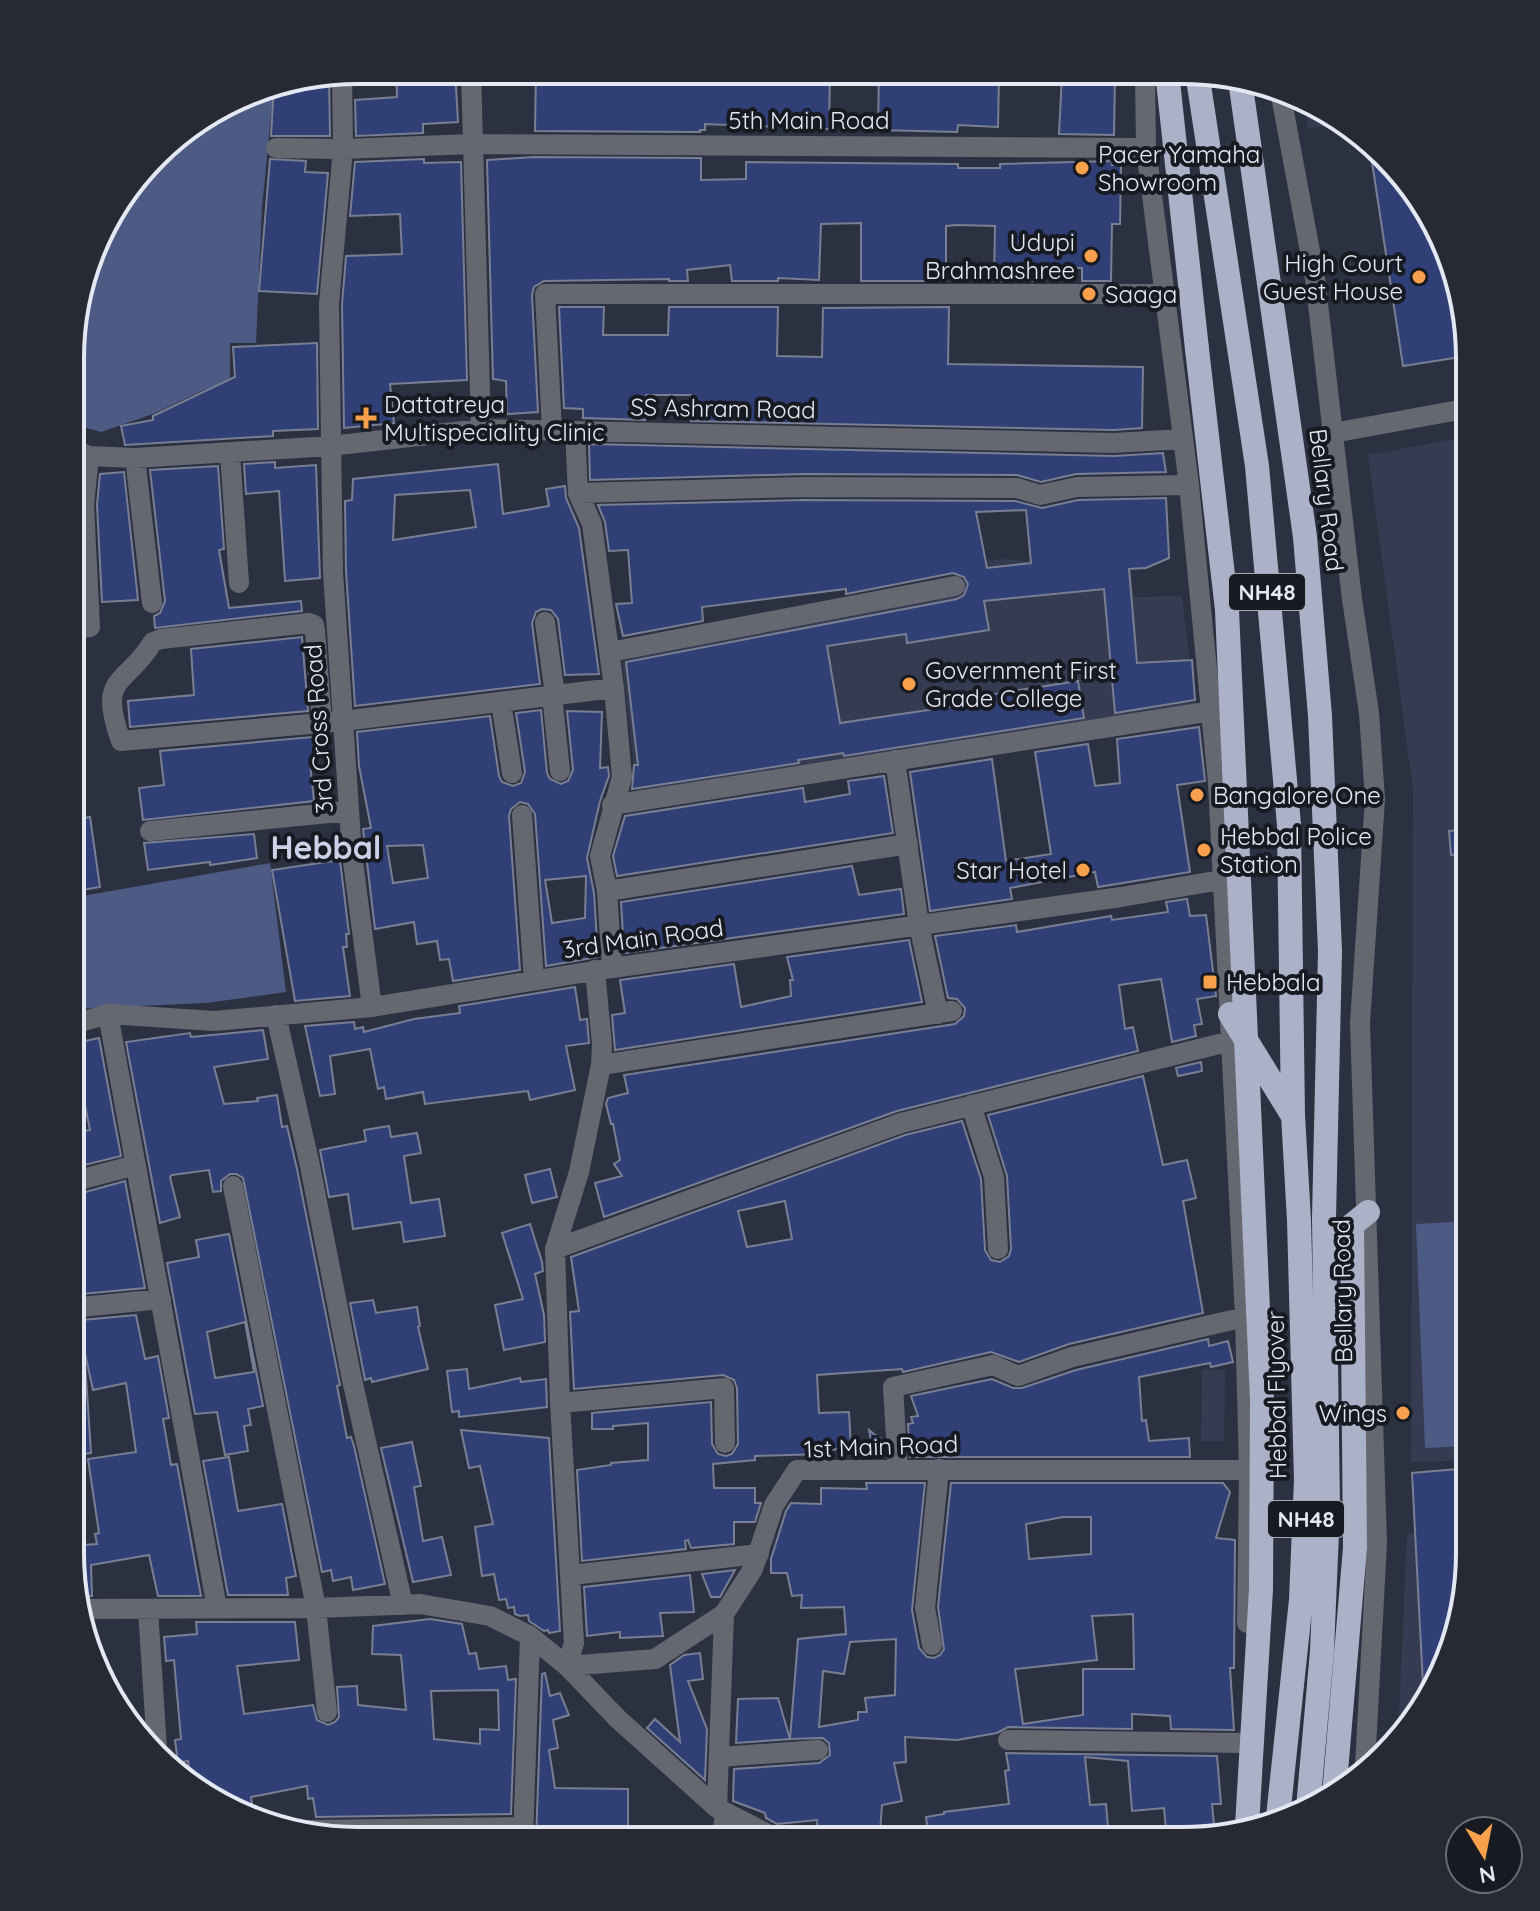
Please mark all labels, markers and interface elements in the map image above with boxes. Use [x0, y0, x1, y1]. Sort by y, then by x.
street label: 5th Main Road [729, 105, 889, 135]
place label: Pacer Yamaha Showroom [1098, 139, 1260, 197]
marker: Pacer Yamaha Showroom [1073, 159, 1091, 177]
place label: Udupi Brahmashree [925, 227, 1075, 285]
marker: Udupi Brahmashree [1082, 247, 1100, 265]
place label: High Court Guest House [1263, 248, 1403, 306]
marker: High Court Guest House [1410, 268, 1428, 286]
place label: Saaga [1105, 279, 1177, 309]
marker: Saaga [1080, 285, 1098, 303]
place label: Dattatreya Multispeciality Clinic [384, 389, 604, 447]
street label: SS Ashram Road [630, 391, 816, 425]
marker: Dattatreya Multispeciality Clinic [355, 407, 377, 429]
street label: Bellary Road [1303, 427, 1351, 573]
road number: NH48 [1229, 574, 1305, 610]
street label: 3rd Cross Road [297, 643, 339, 815]
place label: Government First Grade College [925, 655, 1117, 713]
marker: Government First Grade College [900, 675, 918, 693]
place label: Bangalore One [1213, 780, 1381, 810]
marker: Bangalore One [1188, 786, 1206, 804]
place label: Hebbal Police Station [1220, 821, 1372, 879]
district label: Hebbal [271, 827, 381, 867]
marker: Hebbal Police Station [1195, 841, 1213, 859]
place label: Star Hotel [956, 855, 1067, 885]
marker: Star Hotel [1074, 861, 1092, 879]
street label: 3rd Main Road [561, 912, 725, 964]
place label: Hebbala [1226, 967, 1321, 997]
marker: Hebbala [1201, 973, 1219, 991]
street label: Bellary Road [1326, 1219, 1358, 1363]
street label: Hebbal Flyover [1260, 1310, 1292, 1480]
place label: Wings [1319, 1398, 1387, 1428]
marker: Wings [1394, 1404, 1412, 1422]
street label: 1st Main Road [803, 1428, 959, 1464]
road number: NH48 [1268, 1501, 1344, 1537]
north arrow [1444, 1815, 1524, 1895]
text: N [1477, 1860, 1498, 1890]

